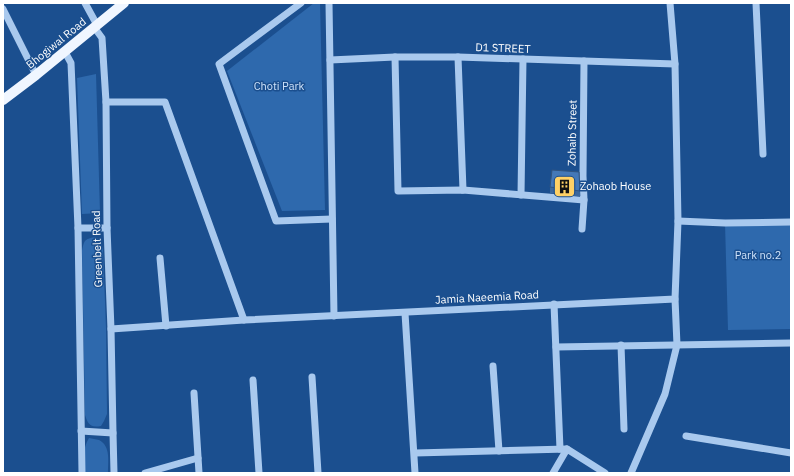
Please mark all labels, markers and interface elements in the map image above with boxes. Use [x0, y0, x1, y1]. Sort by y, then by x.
street label: Bhogiwal Road [23, 15, 89, 71]
street label: D1 STREET [475, 40, 532, 56]
park label: Choti Park [254, 79, 305, 93]
street label: Zohaib Street [564, 99, 580, 166]
building icon: Zohaob House [552, 173, 578, 199]
place label: Zohaob House [580, 179, 651, 193]
street label: Greenbelt Road [89, 210, 105, 288]
park label: Park no.2 [735, 248, 781, 262]
street label: Jamia Naeemia Road [435, 287, 539, 307]

